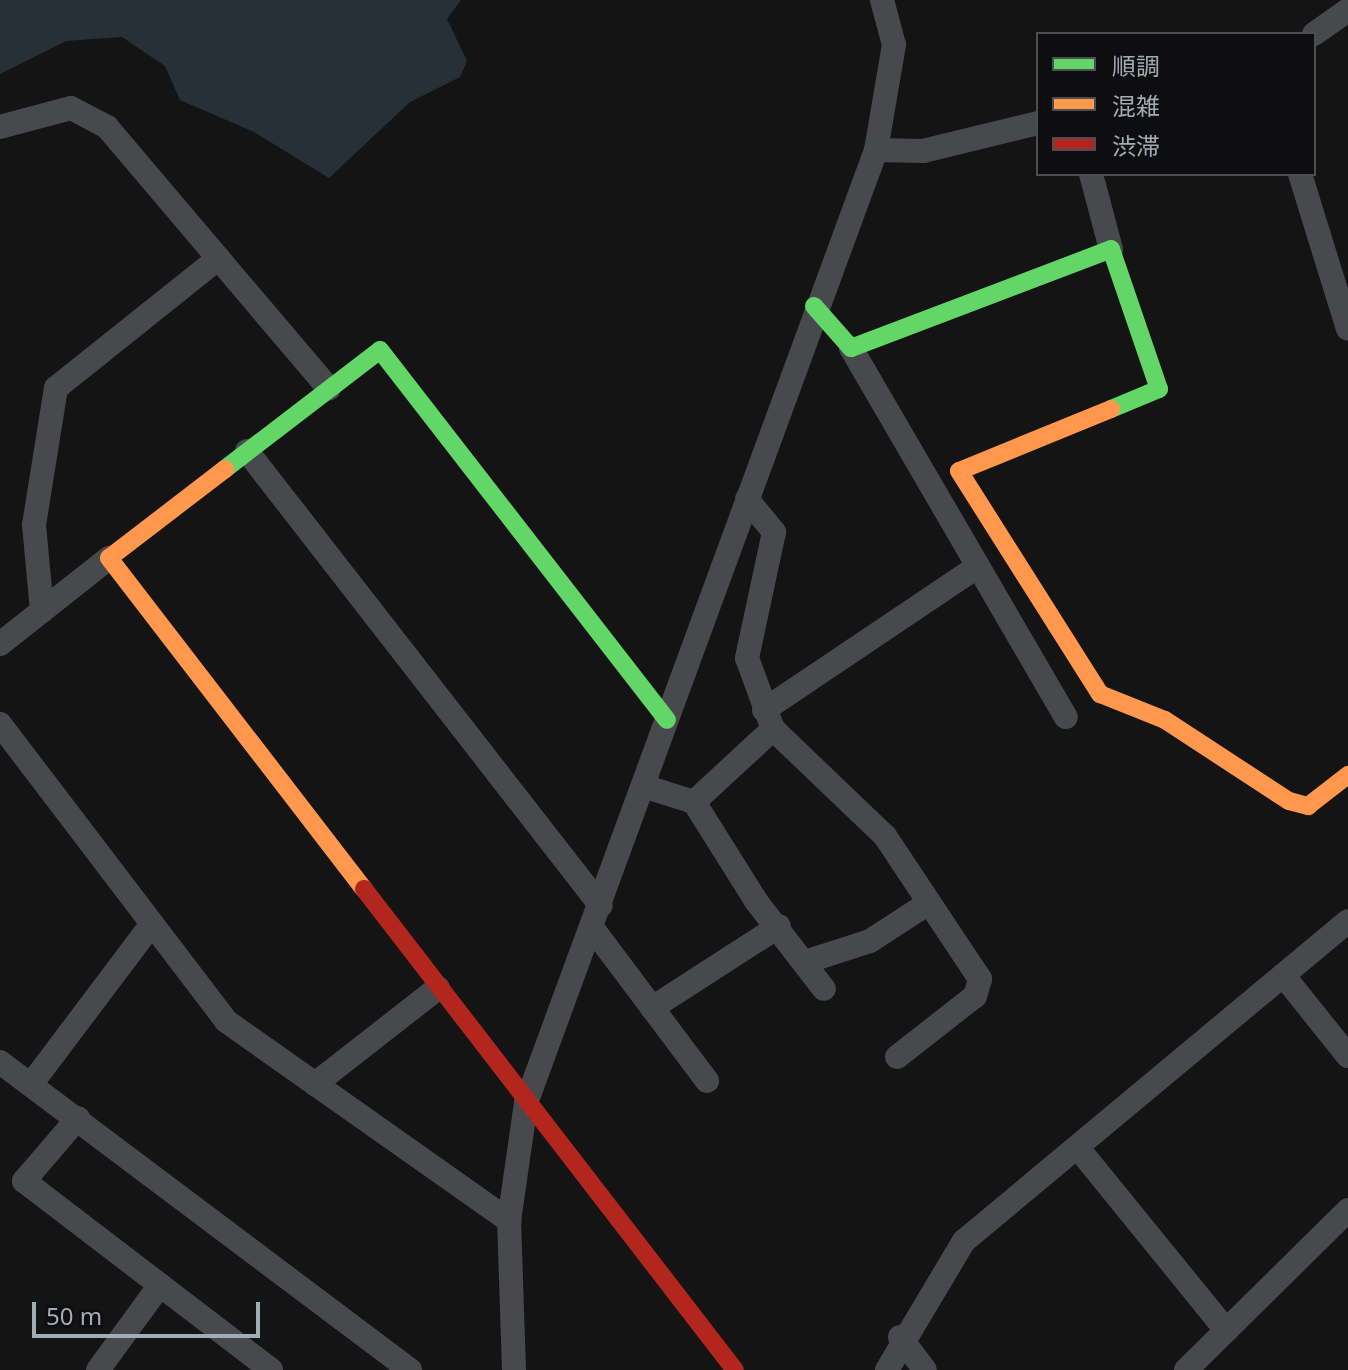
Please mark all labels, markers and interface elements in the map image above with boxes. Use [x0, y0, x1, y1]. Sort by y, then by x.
legend [1036, 32, 1316, 176]
text: 順調 [1112, 49, 1160, 82]
text: 混雑 [1112, 89, 1160, 122]
text: 渋滞 [1112, 129, 1160, 162]
scale bar [36, 1286, 264, 1336]
text: 50 m [46, 1299, 102, 1332]

